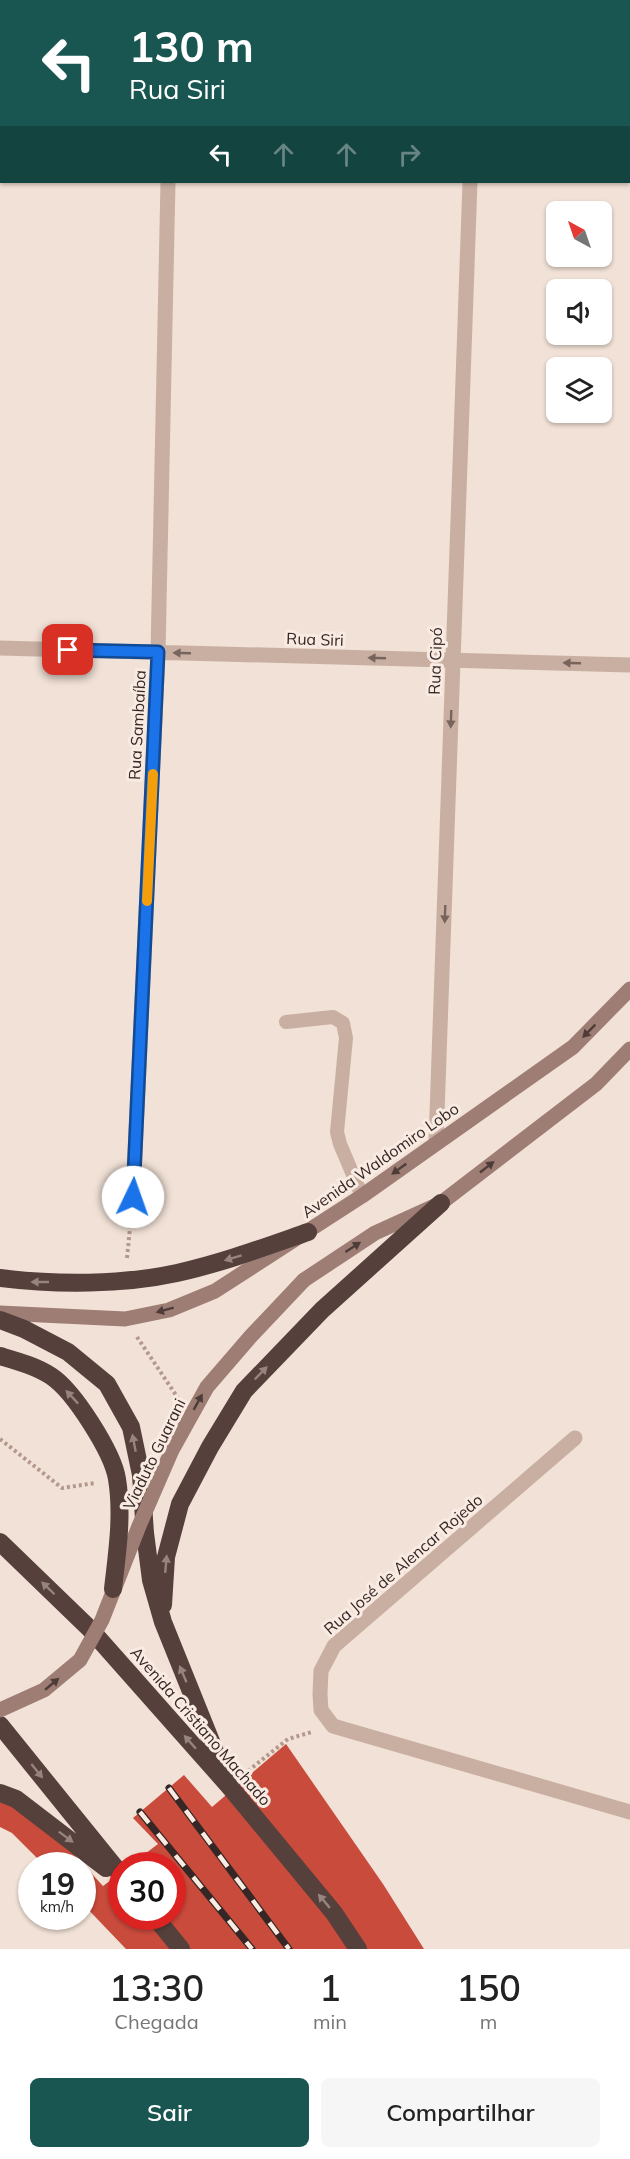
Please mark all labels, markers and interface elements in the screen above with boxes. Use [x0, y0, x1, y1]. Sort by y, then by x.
text: 130 m [129, 20, 254, 73]
icon: left [30, 24, 108, 102]
text: Rua Siri [129, 72, 226, 106]
icon: left [204, 138, 237, 171]
icon: ahead [267, 138, 300, 171]
icon: ahead [330, 138, 363, 171]
icon: right [393, 138, 426, 171]
north arrow [546, 201, 612, 267]
map controls [546, 201, 612, 423]
button: sound [546, 279, 612, 345]
button: layers [546, 357, 612, 423]
pin [42, 624, 93, 675]
street label: Rua Cipó [424, 627, 446, 695]
street label: Rua Siri [286, 628, 344, 650]
icon: arrive [51, 633, 84, 666]
one-way arrow [172, 648, 191, 658]
one-way arrow [367, 654, 386, 663]
one-way arrow [562, 659, 581, 668]
street label: Rua Sambaíba [124, 670, 150, 780]
one-way arrow [446, 709, 456, 728]
one-way arrow [440, 904, 450, 923]
one-way arrow [582, 1023, 596, 1038]
street label: Avenida Waldomiro Lobo [298, 1098, 462, 1222]
one-way arrow [479, 1160, 495, 1173]
one-way arrow [391, 1163, 407, 1175]
position arrow [101, 1165, 165, 1229]
one-way arrow [345, 1242, 361, 1253]
one-way arrow [224, 1254, 242, 1263]
one-way arrow [31, 1277, 50, 1286]
one-way arrow [156, 1306, 174, 1316]
one-way arrow [253, 1367, 267, 1381]
one-way arrow [65, 1390, 79, 1404]
one-way arrow [193, 1393, 203, 1410]
street label: Viaduto Guarani [118, 1395, 190, 1513]
one-way arrow [129, 1434, 139, 1453]
street label: Rua José de Alencar Rojedo [319, 1489, 487, 1639]
one-way arrow [161, 1554, 171, 1573]
one-way arrow [42, 1582, 56, 1596]
street label: Avenida Cristiano Machado [127, 1642, 275, 1810]
one-way arrow [177, 1665, 187, 1683]
one-way arrow [44, 1677, 60, 1690]
one-way arrow [183, 1735, 197, 1750]
one-way arrow [30, 1763, 43, 1779]
one-way arrow [57, 1831, 73, 1843]
speed limit sign: 30 [108, 1852, 186, 1930]
text: 19 [39, 1865, 75, 1903]
one-way arrow [318, 1894, 331, 1909]
text: km/h [40, 1897, 74, 1916]
text: 13:30 [109, 1965, 204, 2010]
text: 1 [319, 1965, 341, 2010]
text: 150 [456, 1965, 521, 2010]
text: Chegada [114, 2009, 199, 2034]
text: min [313, 2009, 347, 2034]
text: m [480, 2009, 497, 2034]
button: Sair [30, 2078, 309, 2147]
button: Compartilhar [321, 2078, 600, 2147]

